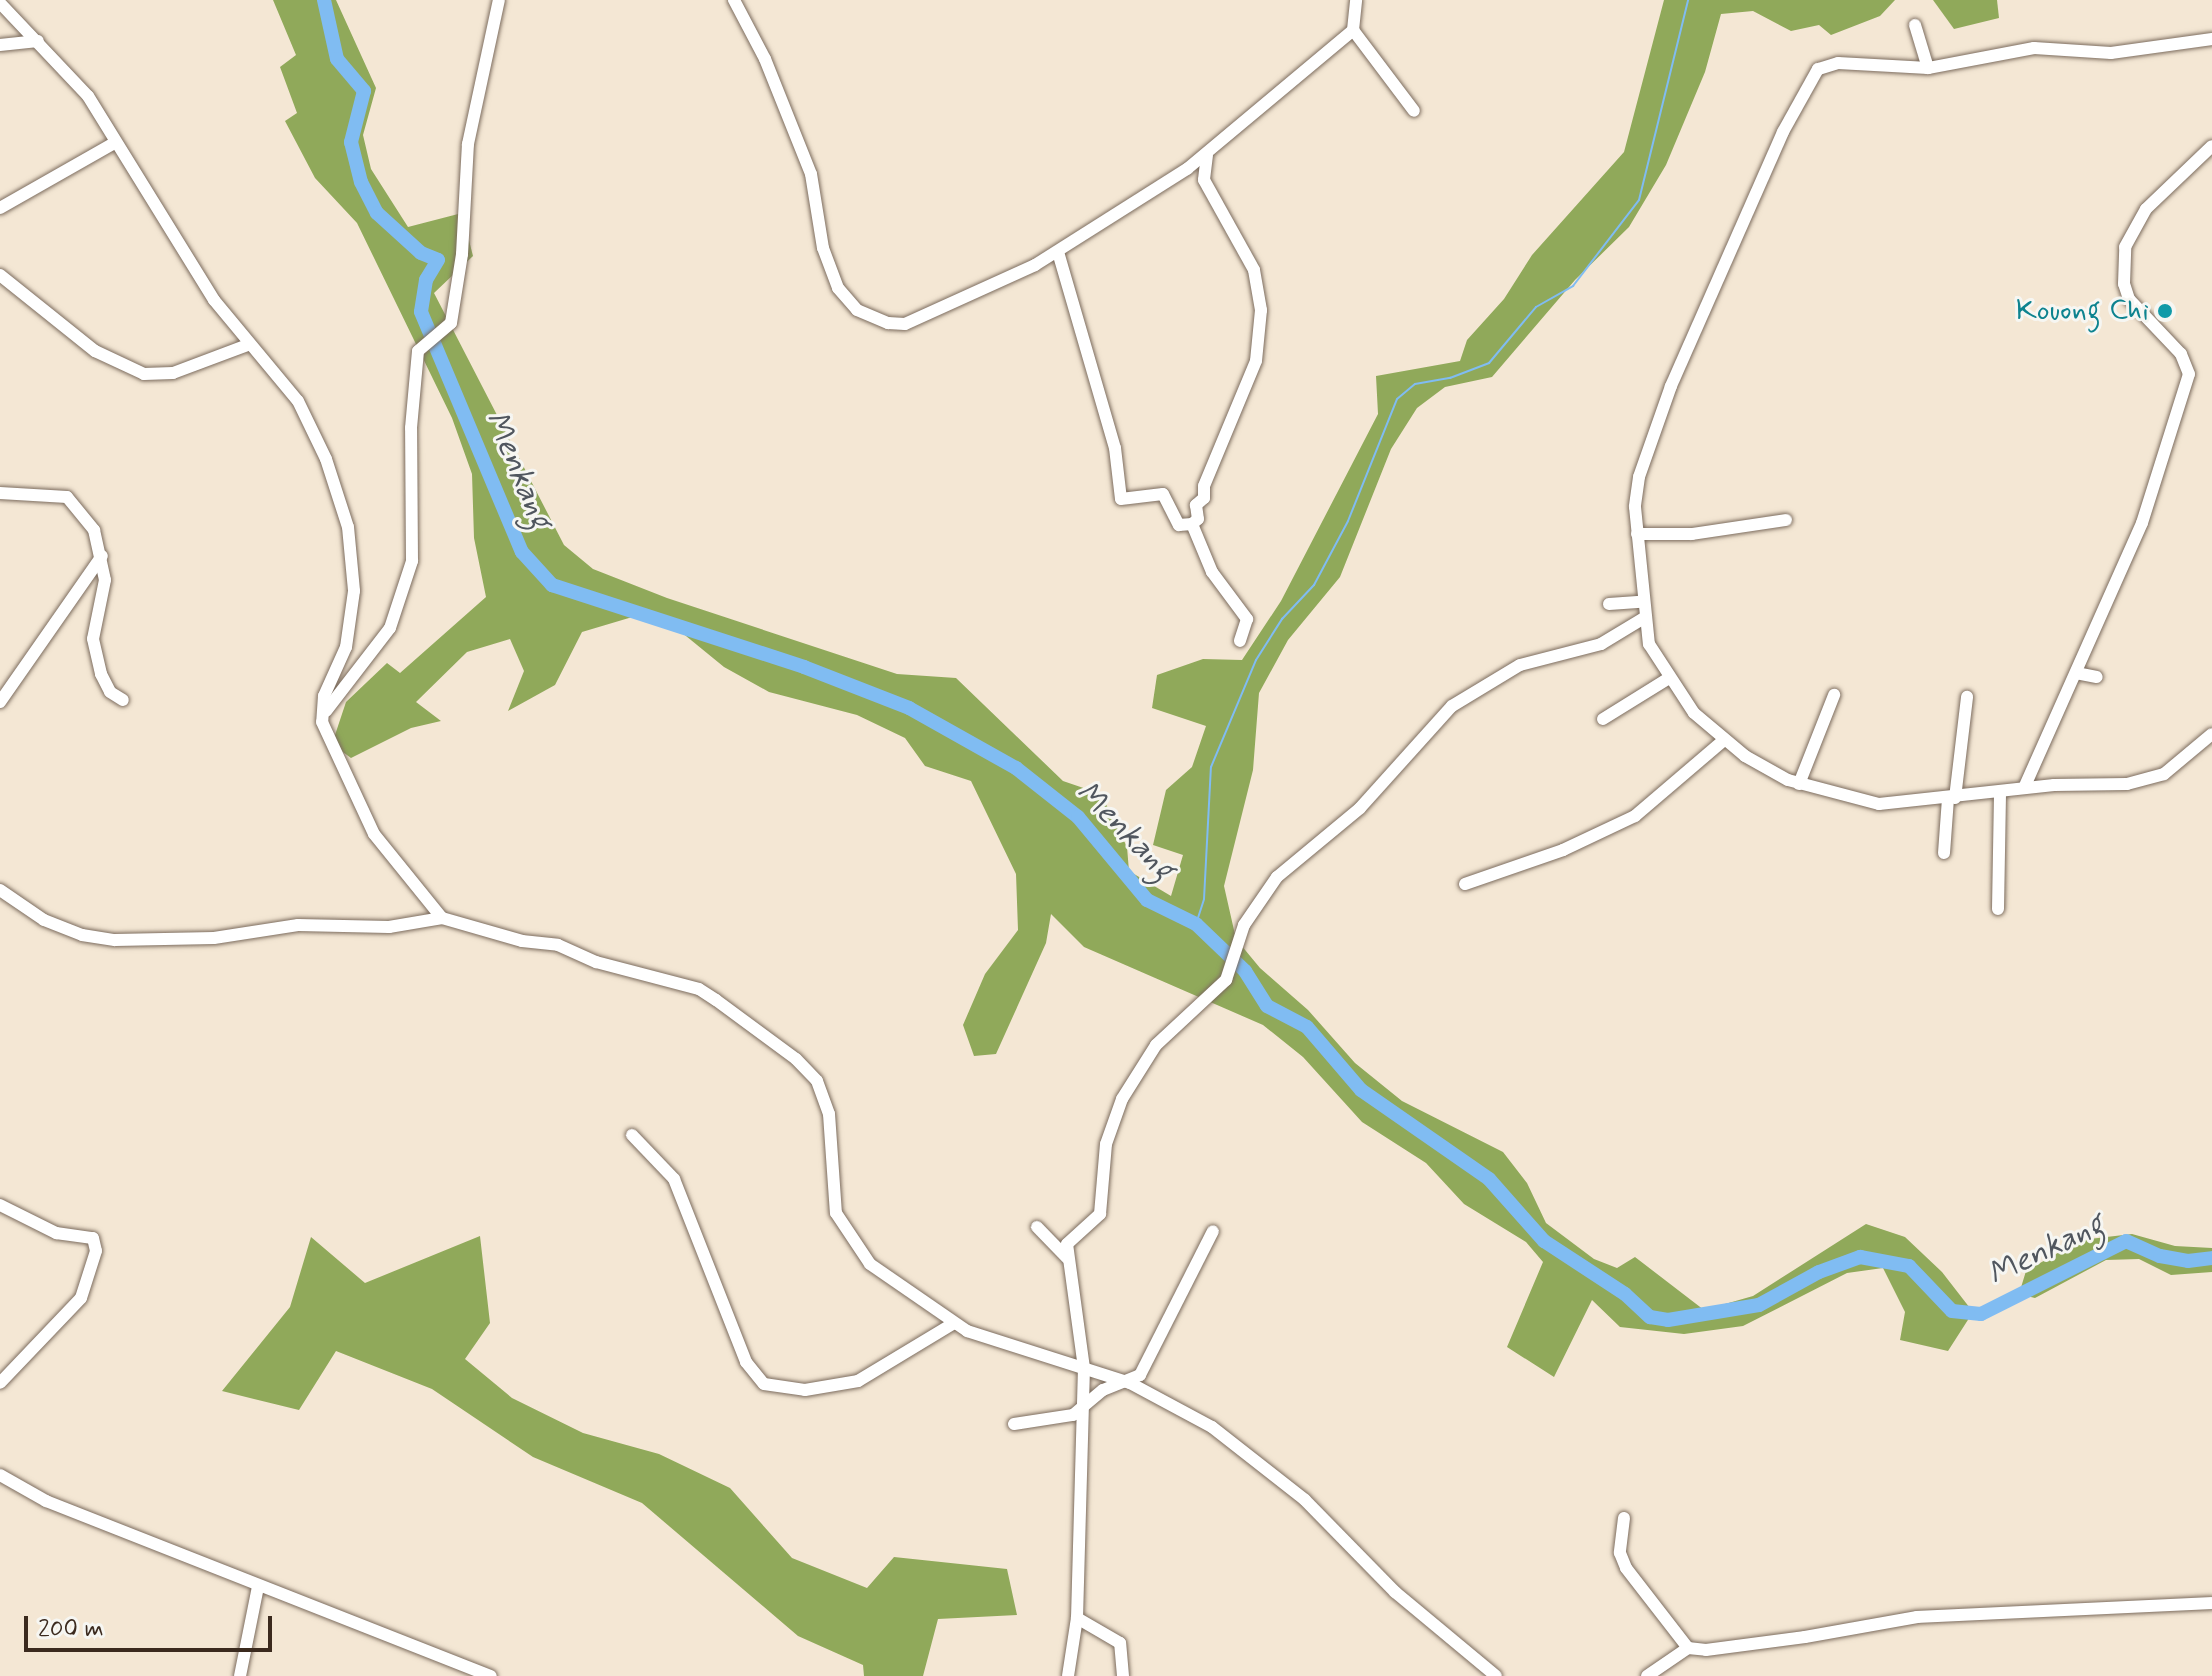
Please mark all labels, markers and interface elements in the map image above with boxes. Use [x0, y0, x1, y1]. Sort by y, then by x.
place label: Kouong Chi [2012, 293, 2149, 329]
marker: Kouong Chi [2156, 302, 2174, 320]
water label: Menkang [476, 405, 560, 535]
water label: Menkang [1067, 773, 1183, 889]
water label: Menkang [1982, 1206, 2110, 1294]
scale bar [28, 1600, 276, 1650]
text: 200 m [38, 1614, 104, 1645]

